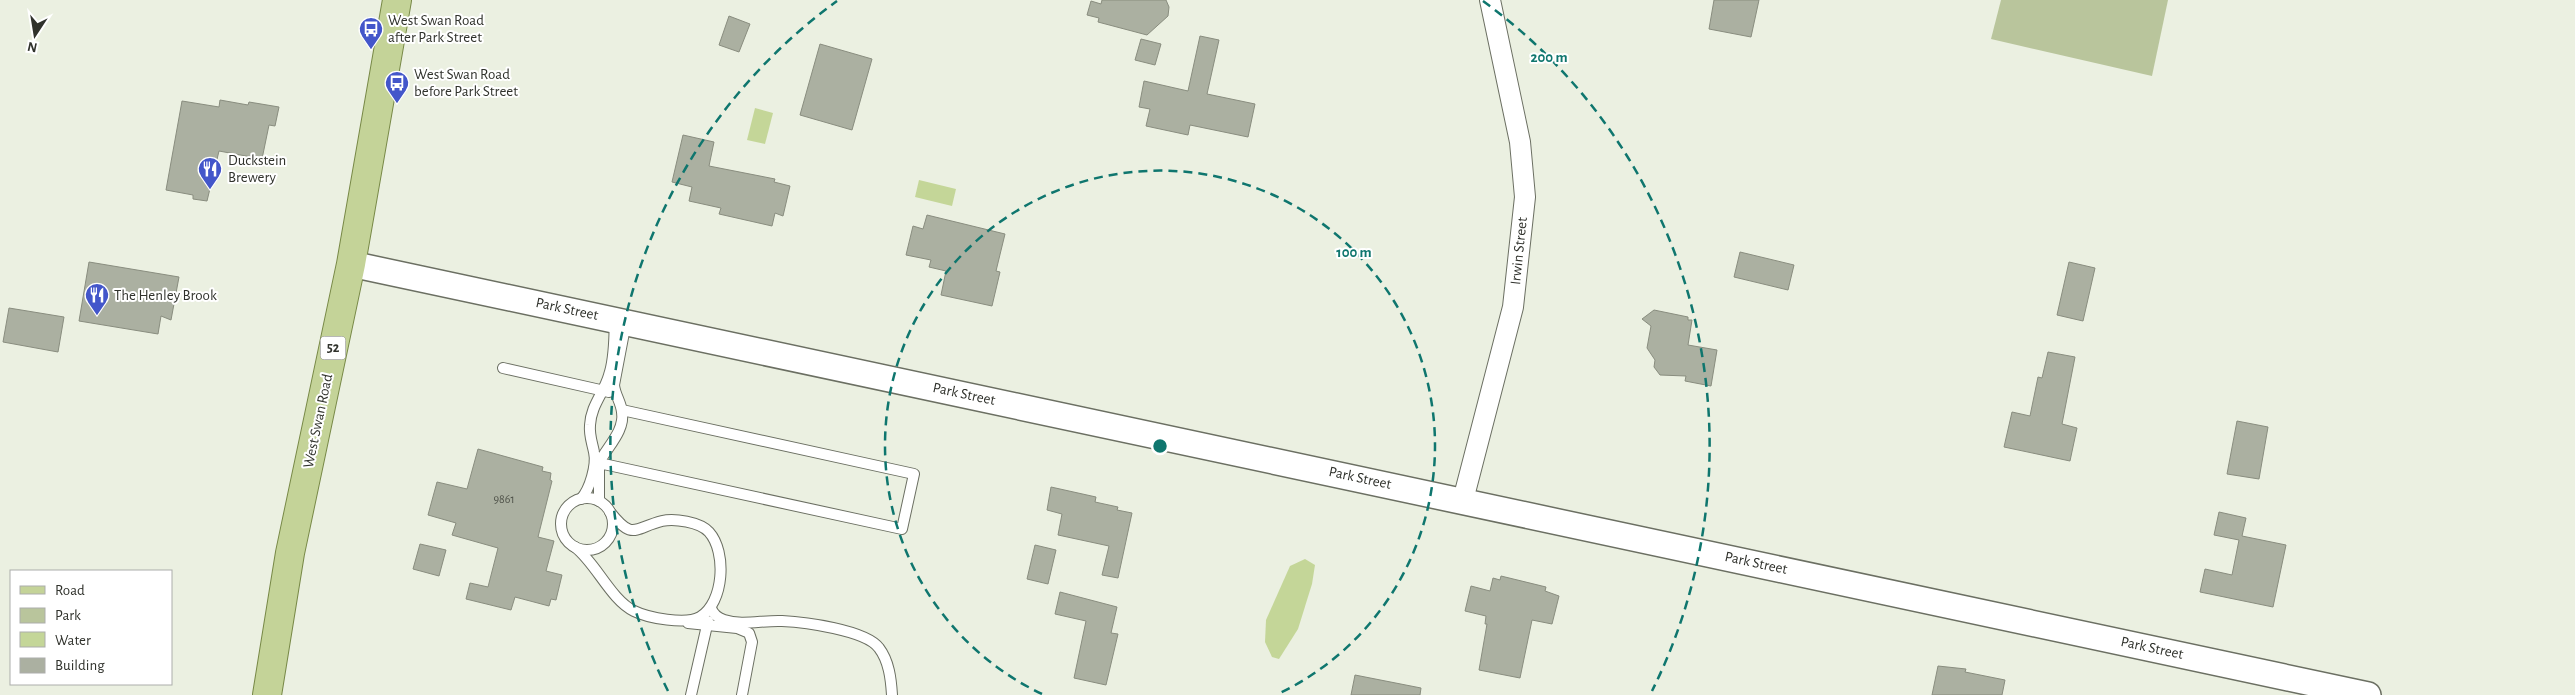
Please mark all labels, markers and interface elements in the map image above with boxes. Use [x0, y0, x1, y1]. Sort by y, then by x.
north arrow [10, 10, 60, 60]
place label: West Swan Road after Park Street [388, 13, 484, 45]
bus stop icon: West Swan Road after Park Street [358, 16, 384, 50]
text: N [26, 39, 39, 55]
text: 200 m [1530, 50, 1568, 65]
place label: West Swan Road before Park Street [414, 67, 518, 99]
bus stop icon: West Swan Road before Park Street [384, 70, 410, 104]
place label: Duckstein Brewery [228, 153, 286, 185]
restaurant icon: Duckstein Brewery [197, 156, 223, 190]
street label: Irwin Street [1508, 216, 1530, 286]
text: 100 m [1336, 245, 1372, 260]
restaurant icon: The Henley Brook [84, 282, 110, 316]
place label: The Henley Brook [114, 288, 217, 303]
street label: Park Street [534, 295, 600, 323]
road number: 52 [320, 336, 346, 359]
street label: West Swan Road [301, 372, 335, 469]
street label: Park Street [931, 380, 997, 408]
centre of rings [1151, 437, 1169, 455]
street label: Park Street [1327, 464, 1393, 492]
house number: 9861 [493, 493, 515, 505]
street label: Park Street [1723, 549, 1789, 577]
legend [10, 570, 172, 685]
text: Road [55, 583, 85, 598]
text: Park [55, 608, 81, 623]
text: Water [55, 633, 91, 648]
street label: Park Street [2119, 634, 2185, 662]
text: Building [55, 658, 105, 673]

